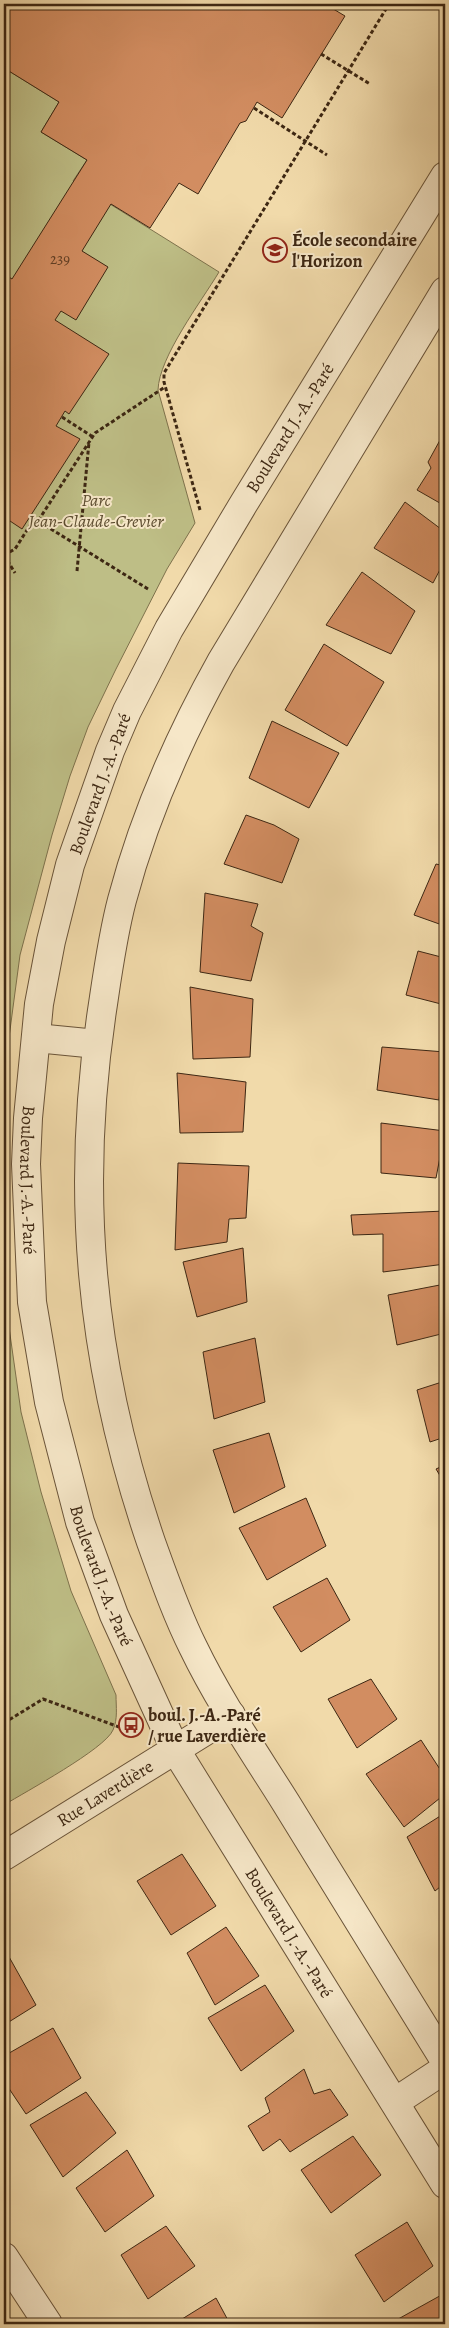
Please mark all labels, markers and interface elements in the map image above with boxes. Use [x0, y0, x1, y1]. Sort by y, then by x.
place label: École secondaire l'Horizon [292, 228, 417, 273]
school or university icon: École secondaire l'Horizon [262, 237, 288, 263]
house number: 239 [50, 249, 70, 269]
street label: Boulevard J.-A.-Paré [240, 358, 340, 498]
park label: Parc Jean-Claude-Crevier [28, 488, 164, 533]
street label: Boulevard J.-A.-Paré [63, 710, 137, 858]
street label: Boulevard J.-A.-Paré [14, 1104, 42, 1255]
street label: Boulevard J.-A.-Paré [64, 1503, 139, 1650]
place label: boul. J.-A.-Paré / rue Laverdière [147, 1703, 266, 1748]
bus stop icon: boul. J.-A.-Paré / rue Laverdière [118, 1712, 144, 1738]
street label: Rue Laverdière [52, 1754, 158, 1832]
street label: Boulevard J.-A.-Paré [240, 1863, 339, 2003]

